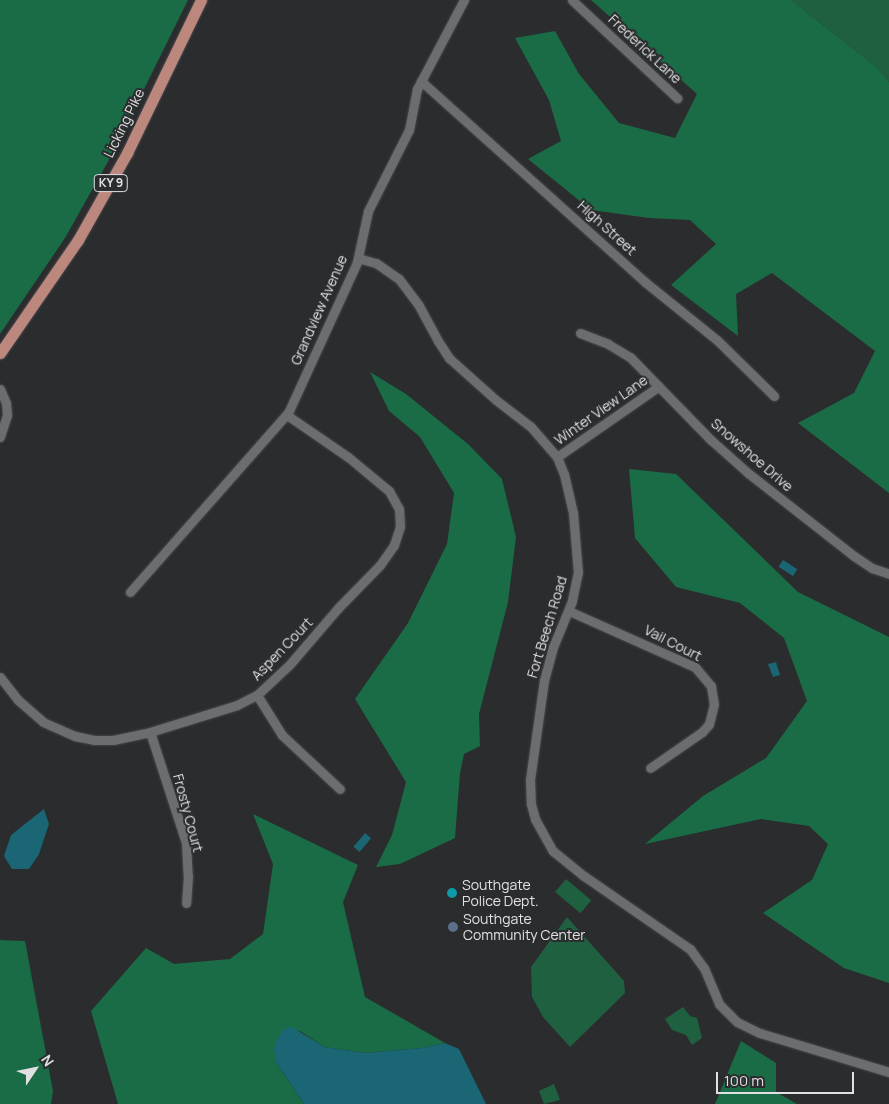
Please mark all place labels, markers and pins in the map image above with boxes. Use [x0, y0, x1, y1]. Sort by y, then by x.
place label: Southgate Police Dept. [462, 877, 539, 910]
marker: Southgate Police Dept. [446, 887, 458, 899]
place label: Southgate Community Center [463, 911, 585, 944]
marker: Southgate Community Center [447, 921, 459, 933]

